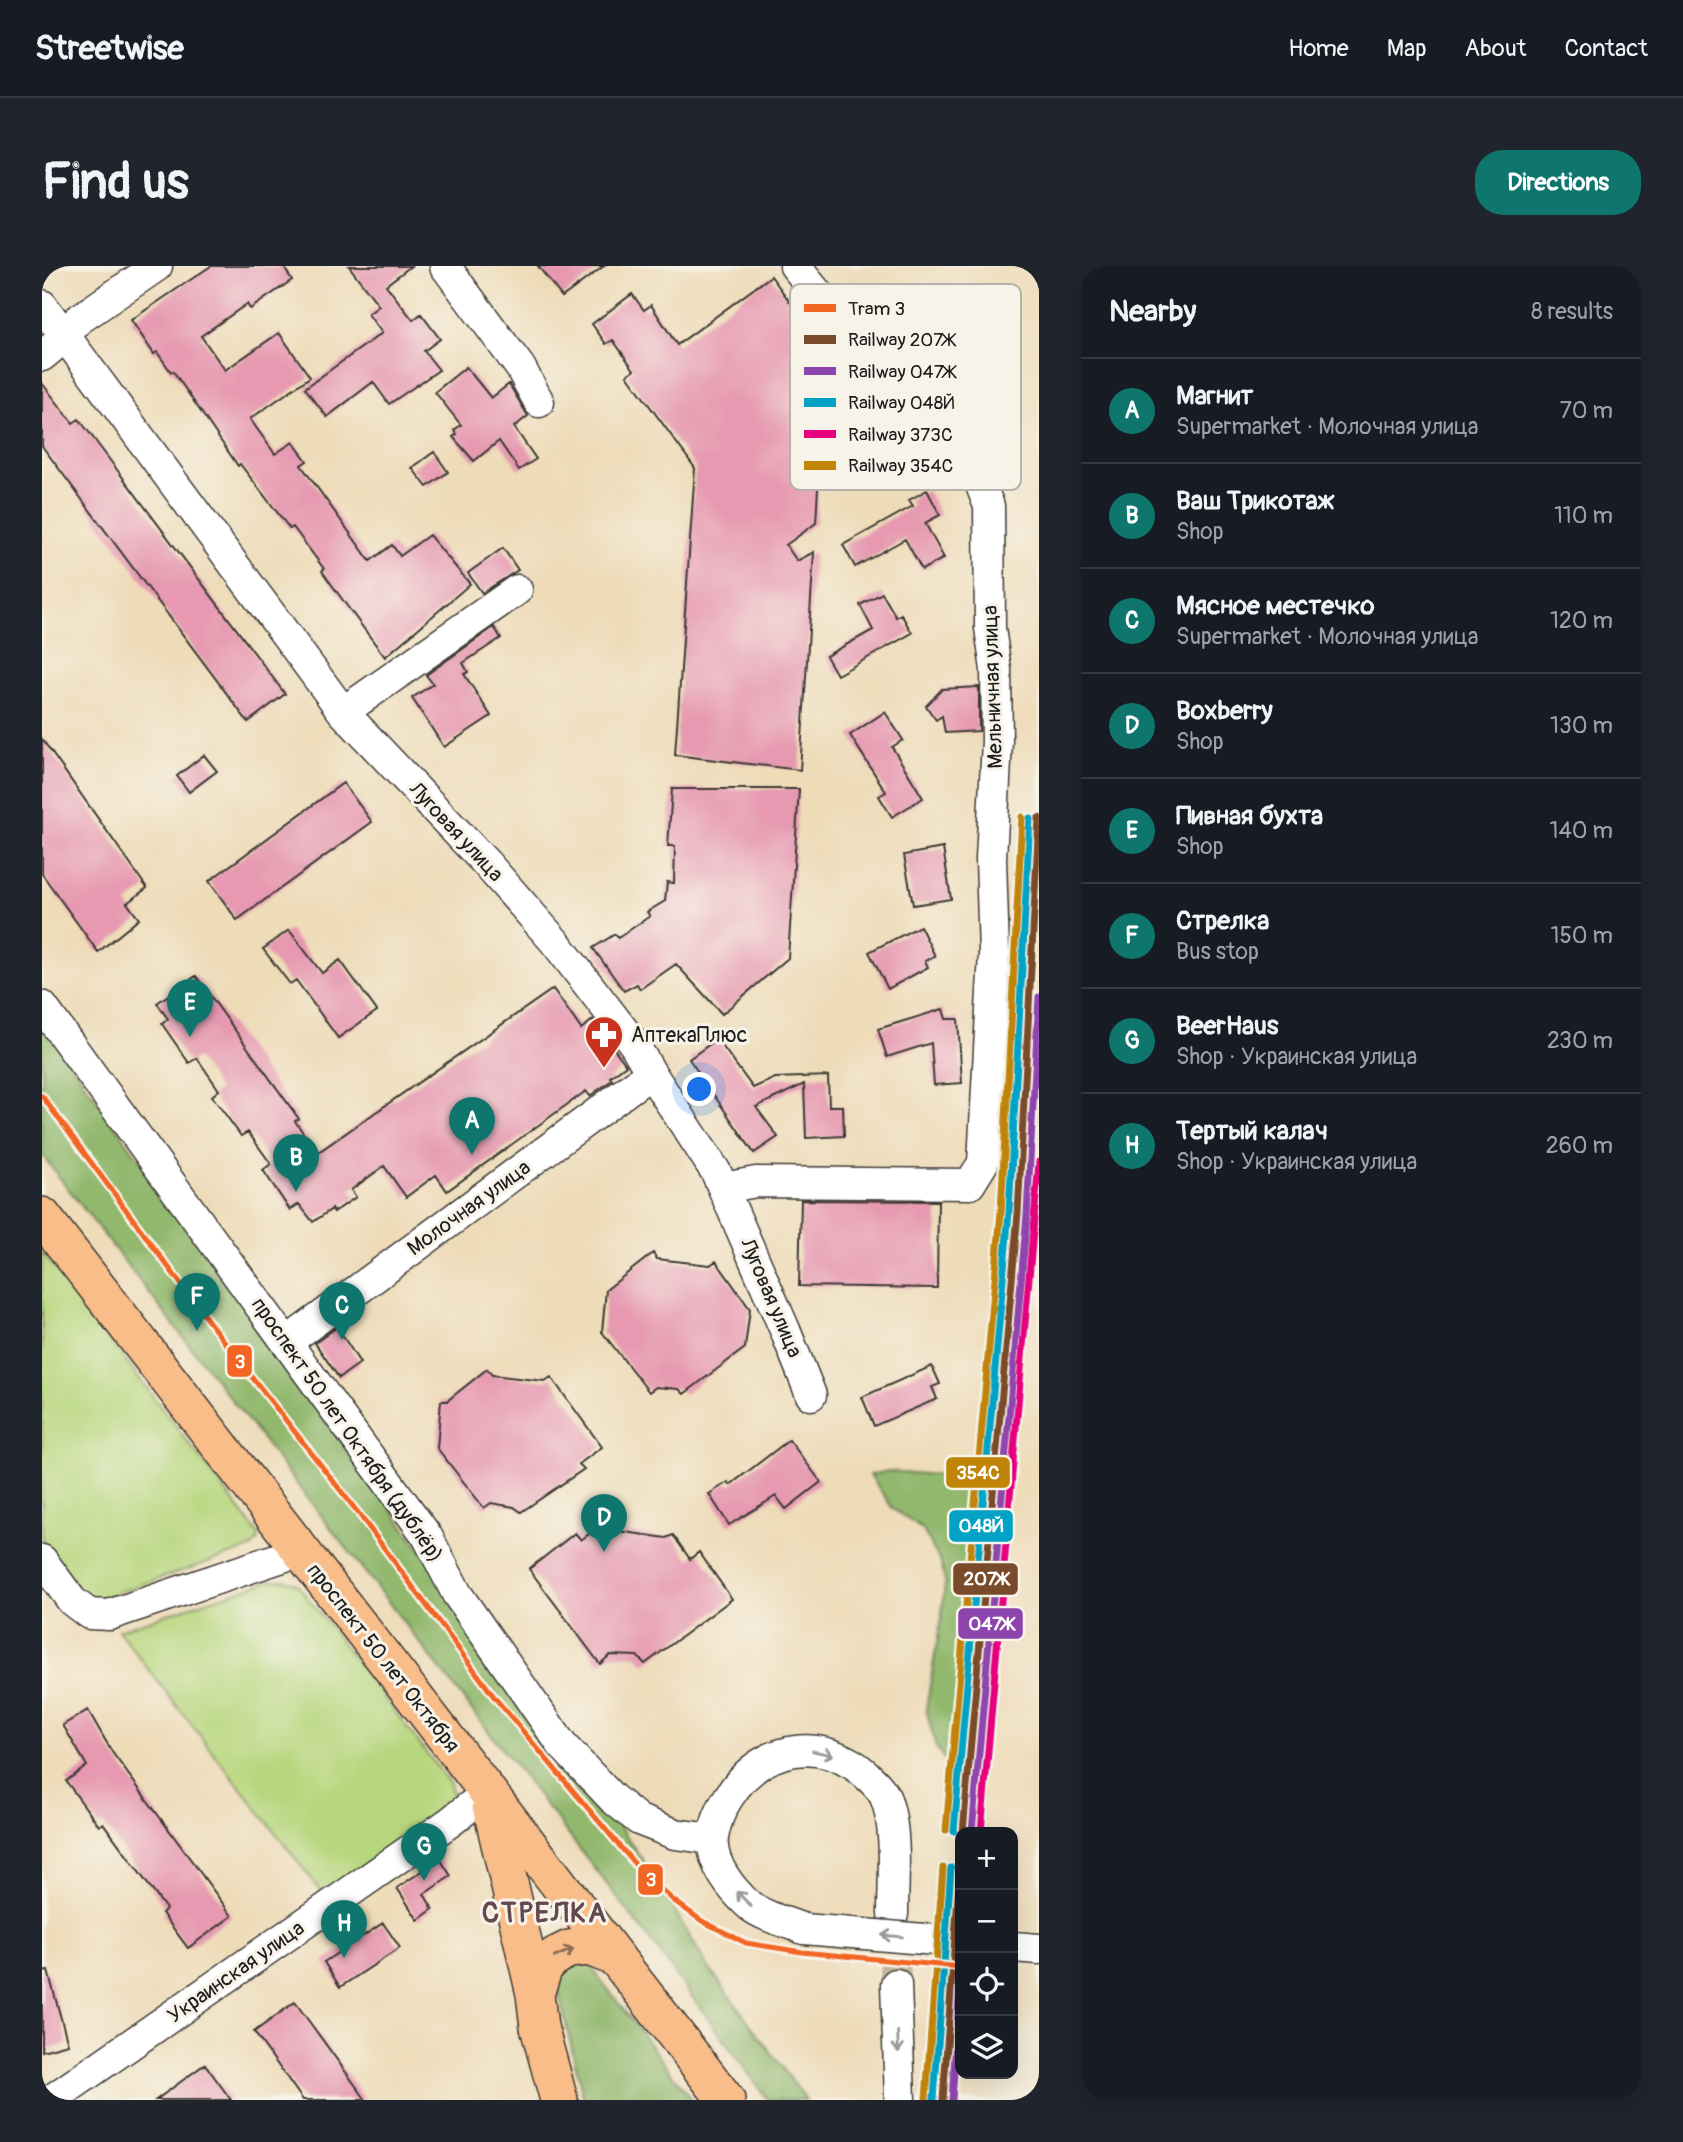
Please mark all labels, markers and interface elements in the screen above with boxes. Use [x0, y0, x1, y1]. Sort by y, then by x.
text: Streetwise [35, 28, 184, 69]
text: Home [1288, 34, 1349, 63]
text: Map [1387, 34, 1427, 63]
text: About [1465, 34, 1527, 63]
text: Contact [1565, 34, 1648, 63]
button: Directions [1475, 150, 1641, 215]
text: Find us [42, 152, 189, 213]
legend [790, 284, 1021, 490]
text: Nearby [1109, 293, 1196, 330]
text: Tram 3 [848, 297, 905, 321]
text: 8 results [1531, 297, 1613, 326]
text: Railway 207Ж [848, 328, 957, 352]
text: Railway 047Ж [848, 360, 958, 384]
text: Магнит [1176, 380, 1253, 412]
text: Railway 048Й [848, 391, 955, 415]
text: A [1125, 396, 1139, 425]
text: 70 m [1560, 396, 1613, 425]
text: Supermarket · Молочная улица [1176, 412, 1479, 441]
text: Railway 373C [848, 423, 953, 447]
text: Railway 354С [848, 454, 953, 478]
text: Ваш Трикотаж [1176, 485, 1334, 517]
text: B [1125, 501, 1139, 530]
text: 110 m [1554, 501, 1613, 530]
text: Shop [1176, 517, 1224, 546]
text: Мясное местечко [1176, 590, 1375, 622]
street label: Мельничная улица [977, 605, 1009, 769]
text: C [1125, 606, 1139, 635]
text: 120 m [1550, 606, 1613, 635]
text: Supermarket · Молочная улица [1176, 622, 1479, 651]
text: Boxberry [1176, 695, 1273, 727]
text: D [1125, 711, 1139, 740]
text: 130 m [1550, 711, 1613, 740]
text: Shop [1176, 727, 1224, 756]
street label: Луговая улица [402, 776, 509, 888]
text: Пивная бухта [1176, 800, 1323, 832]
text: E [1126, 816, 1138, 845]
text: 140 m [1550, 816, 1613, 845]
text: Shop [1176, 832, 1224, 861]
text: Стрелка [1176, 905, 1269, 937]
text: F [1125, 921, 1139, 950]
text: 150 m [1550, 921, 1613, 950]
text: Bus stop [1176, 937, 1259, 966]
pin: E [167, 979, 213, 1037]
text: BeerHaus [1176, 1010, 1278, 1042]
pharmacy icon: АптекаПлюс [583, 1014, 625, 1069]
place label: АптекаПлюс [631, 1022, 747, 1049]
text: G [1124, 1026, 1140, 1055]
text: 230 m [1547, 1026, 1613, 1055]
text: Shop · Украинская улица [1176, 1042, 1417, 1071]
your location [682, 1072, 716, 1106]
pin: A [449, 1097, 495, 1155]
text: Тертый калач [1176, 1115, 1328, 1147]
text: H [1125, 1131, 1139, 1160]
text: 260 m [1546, 1131, 1613, 1160]
pin: B [273, 1134, 319, 1192]
text: Shop · Украинская улица [1176, 1147, 1417, 1176]
street label: Молочная улица [402, 1154, 536, 1262]
street label: Луговая улица [733, 1233, 808, 1362]
pin: F [174, 1273, 220, 1331]
pin: C [319, 1282, 365, 1340]
street label: проспект 50 лет Октября (дублёр) [245, 1292, 449, 1568]
line badge: 3 [226, 1344, 253, 1378]
text: 3 [235, 1350, 245, 1374]
line badge: 354С [945, 1456, 1011, 1489]
text: 354С [956, 1461, 1000, 1485]
pin: D [581, 1494, 627, 1552]
line badge: 048Й [948, 1509, 1014, 1543]
text: 048Й [959, 1514, 1004, 1538]
street label: проспект 50 лет Октября [301, 1558, 465, 1758]
line badge: 207Ж [952, 1562, 1019, 1596]
text: 207Ж [963, 1567, 1011, 1591]
line badge: 047Ж [957, 1607, 1024, 1640]
text: 047Ж [968, 1612, 1016, 1636]
one-way arrow [811, 1747, 834, 1761]
pin: G [401, 1823, 447, 1881]
map controls [955, 1827, 1018, 2079]
button: + [955, 1827, 1018, 1890]
line badge: 3 [637, 1863, 664, 1896]
text: 3 [646, 1868, 656, 1892]
button: − [955, 1890, 1018, 1953]
one-way arrow [735, 1891, 752, 1908]
district label: СТРЕЛКА [482, 1896, 608, 1931]
pin: H [321, 1900, 367, 1958]
street label: Украинская улица [162, 1915, 310, 2029]
one-way arrow [881, 1929, 904, 1942]
one-way arrow [553, 1946, 574, 1959]
button: locate [955, 1953, 1018, 2016]
button: layers [955, 2016, 1018, 2079]
one-way arrow [891, 2030, 904, 2053]

